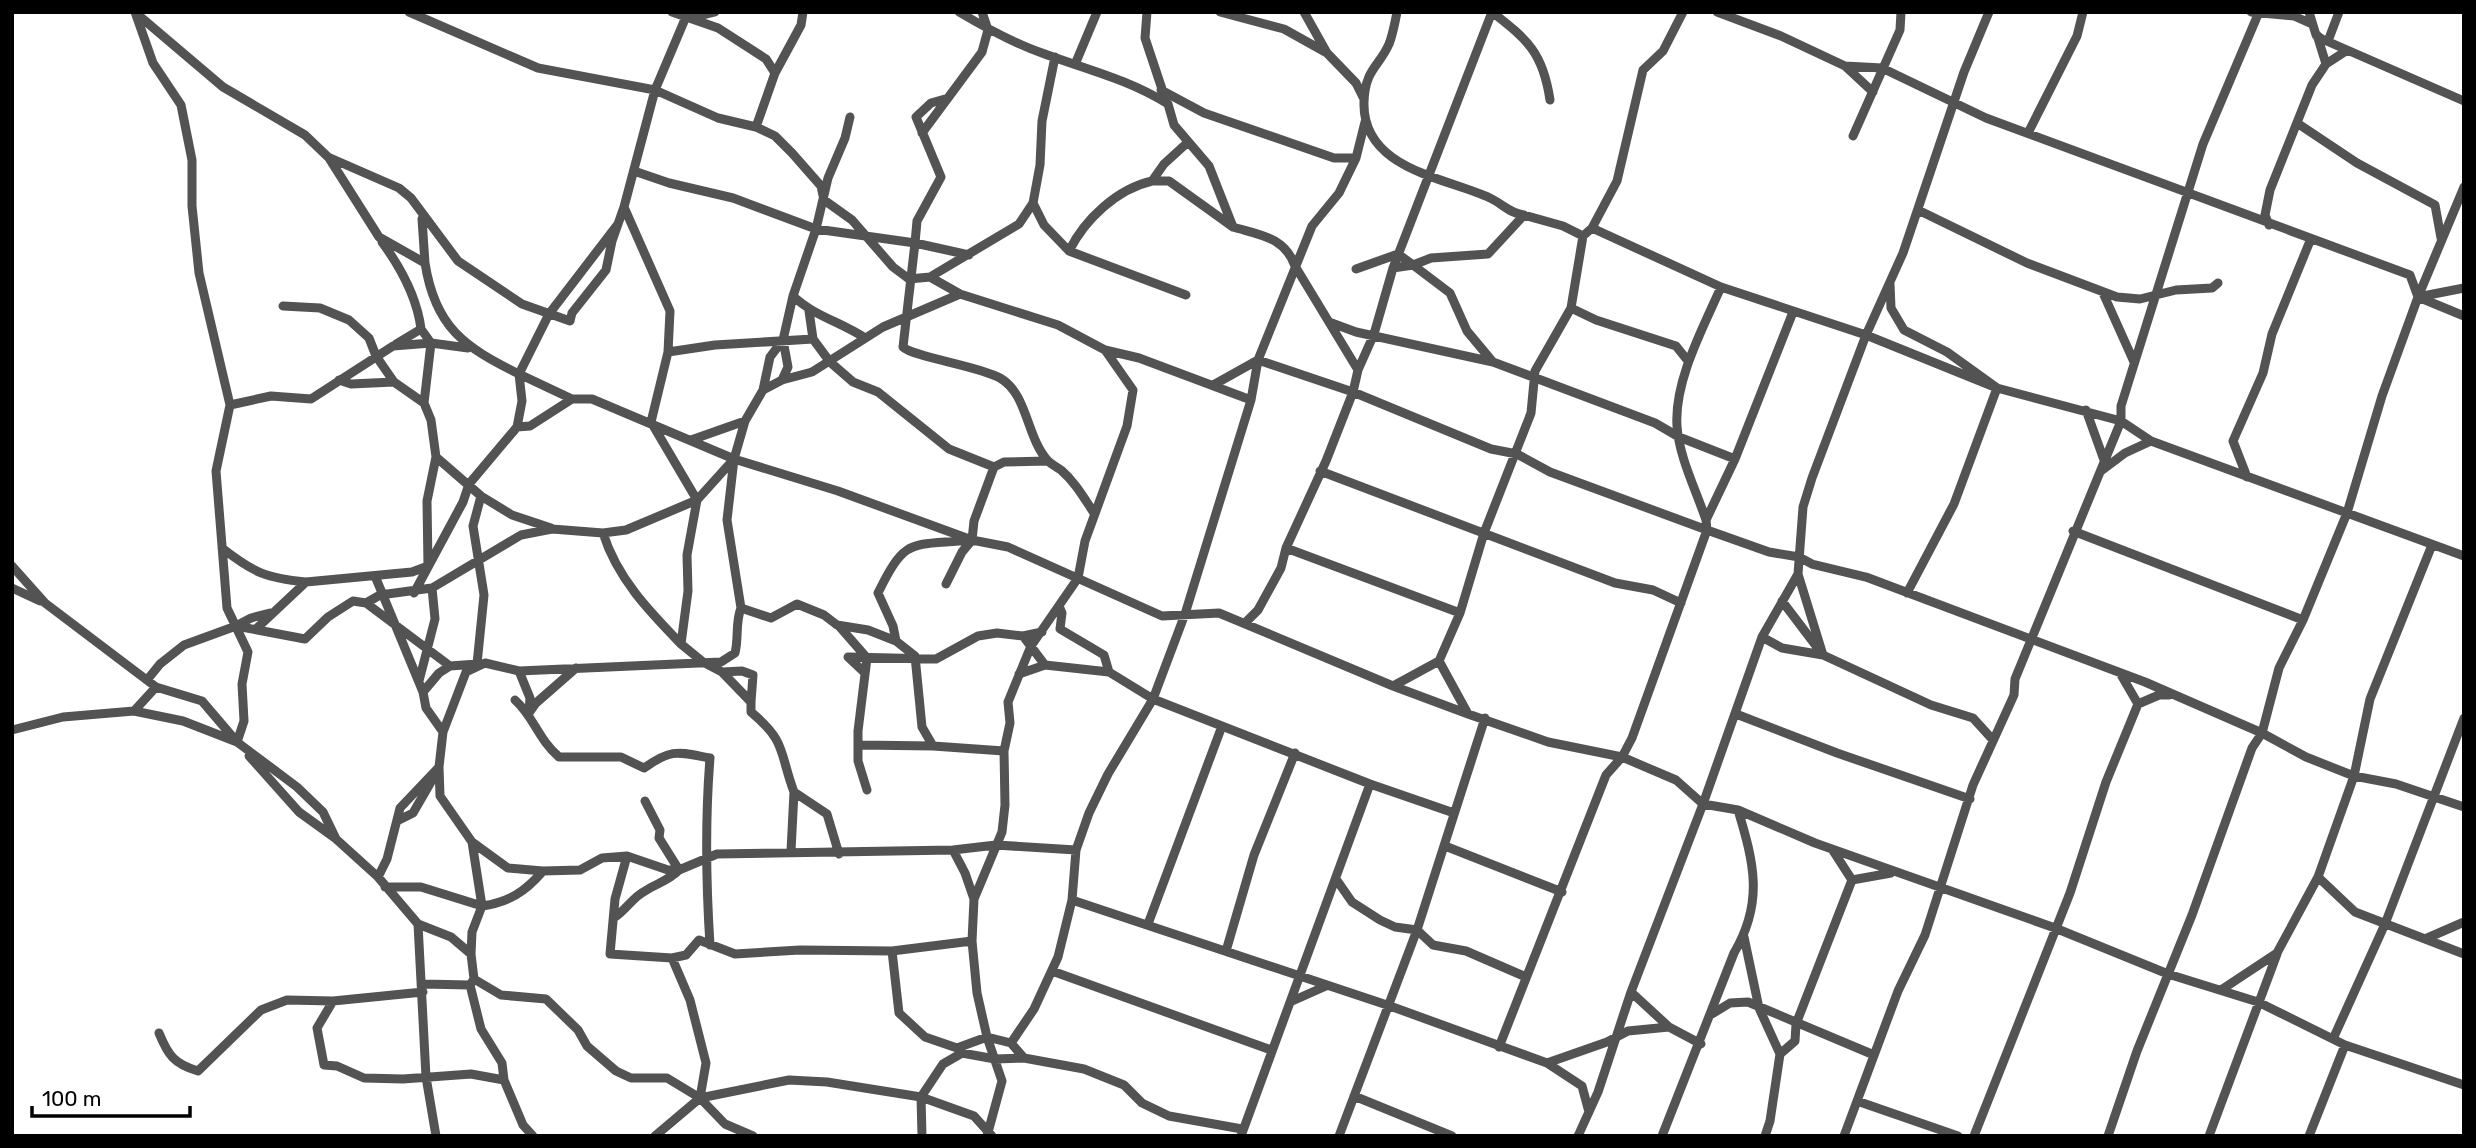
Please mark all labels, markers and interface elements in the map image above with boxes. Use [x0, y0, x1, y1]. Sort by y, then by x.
scale bar [32, 1074, 189, 1118]
text: 100 m [42, 1086, 101, 1111]

